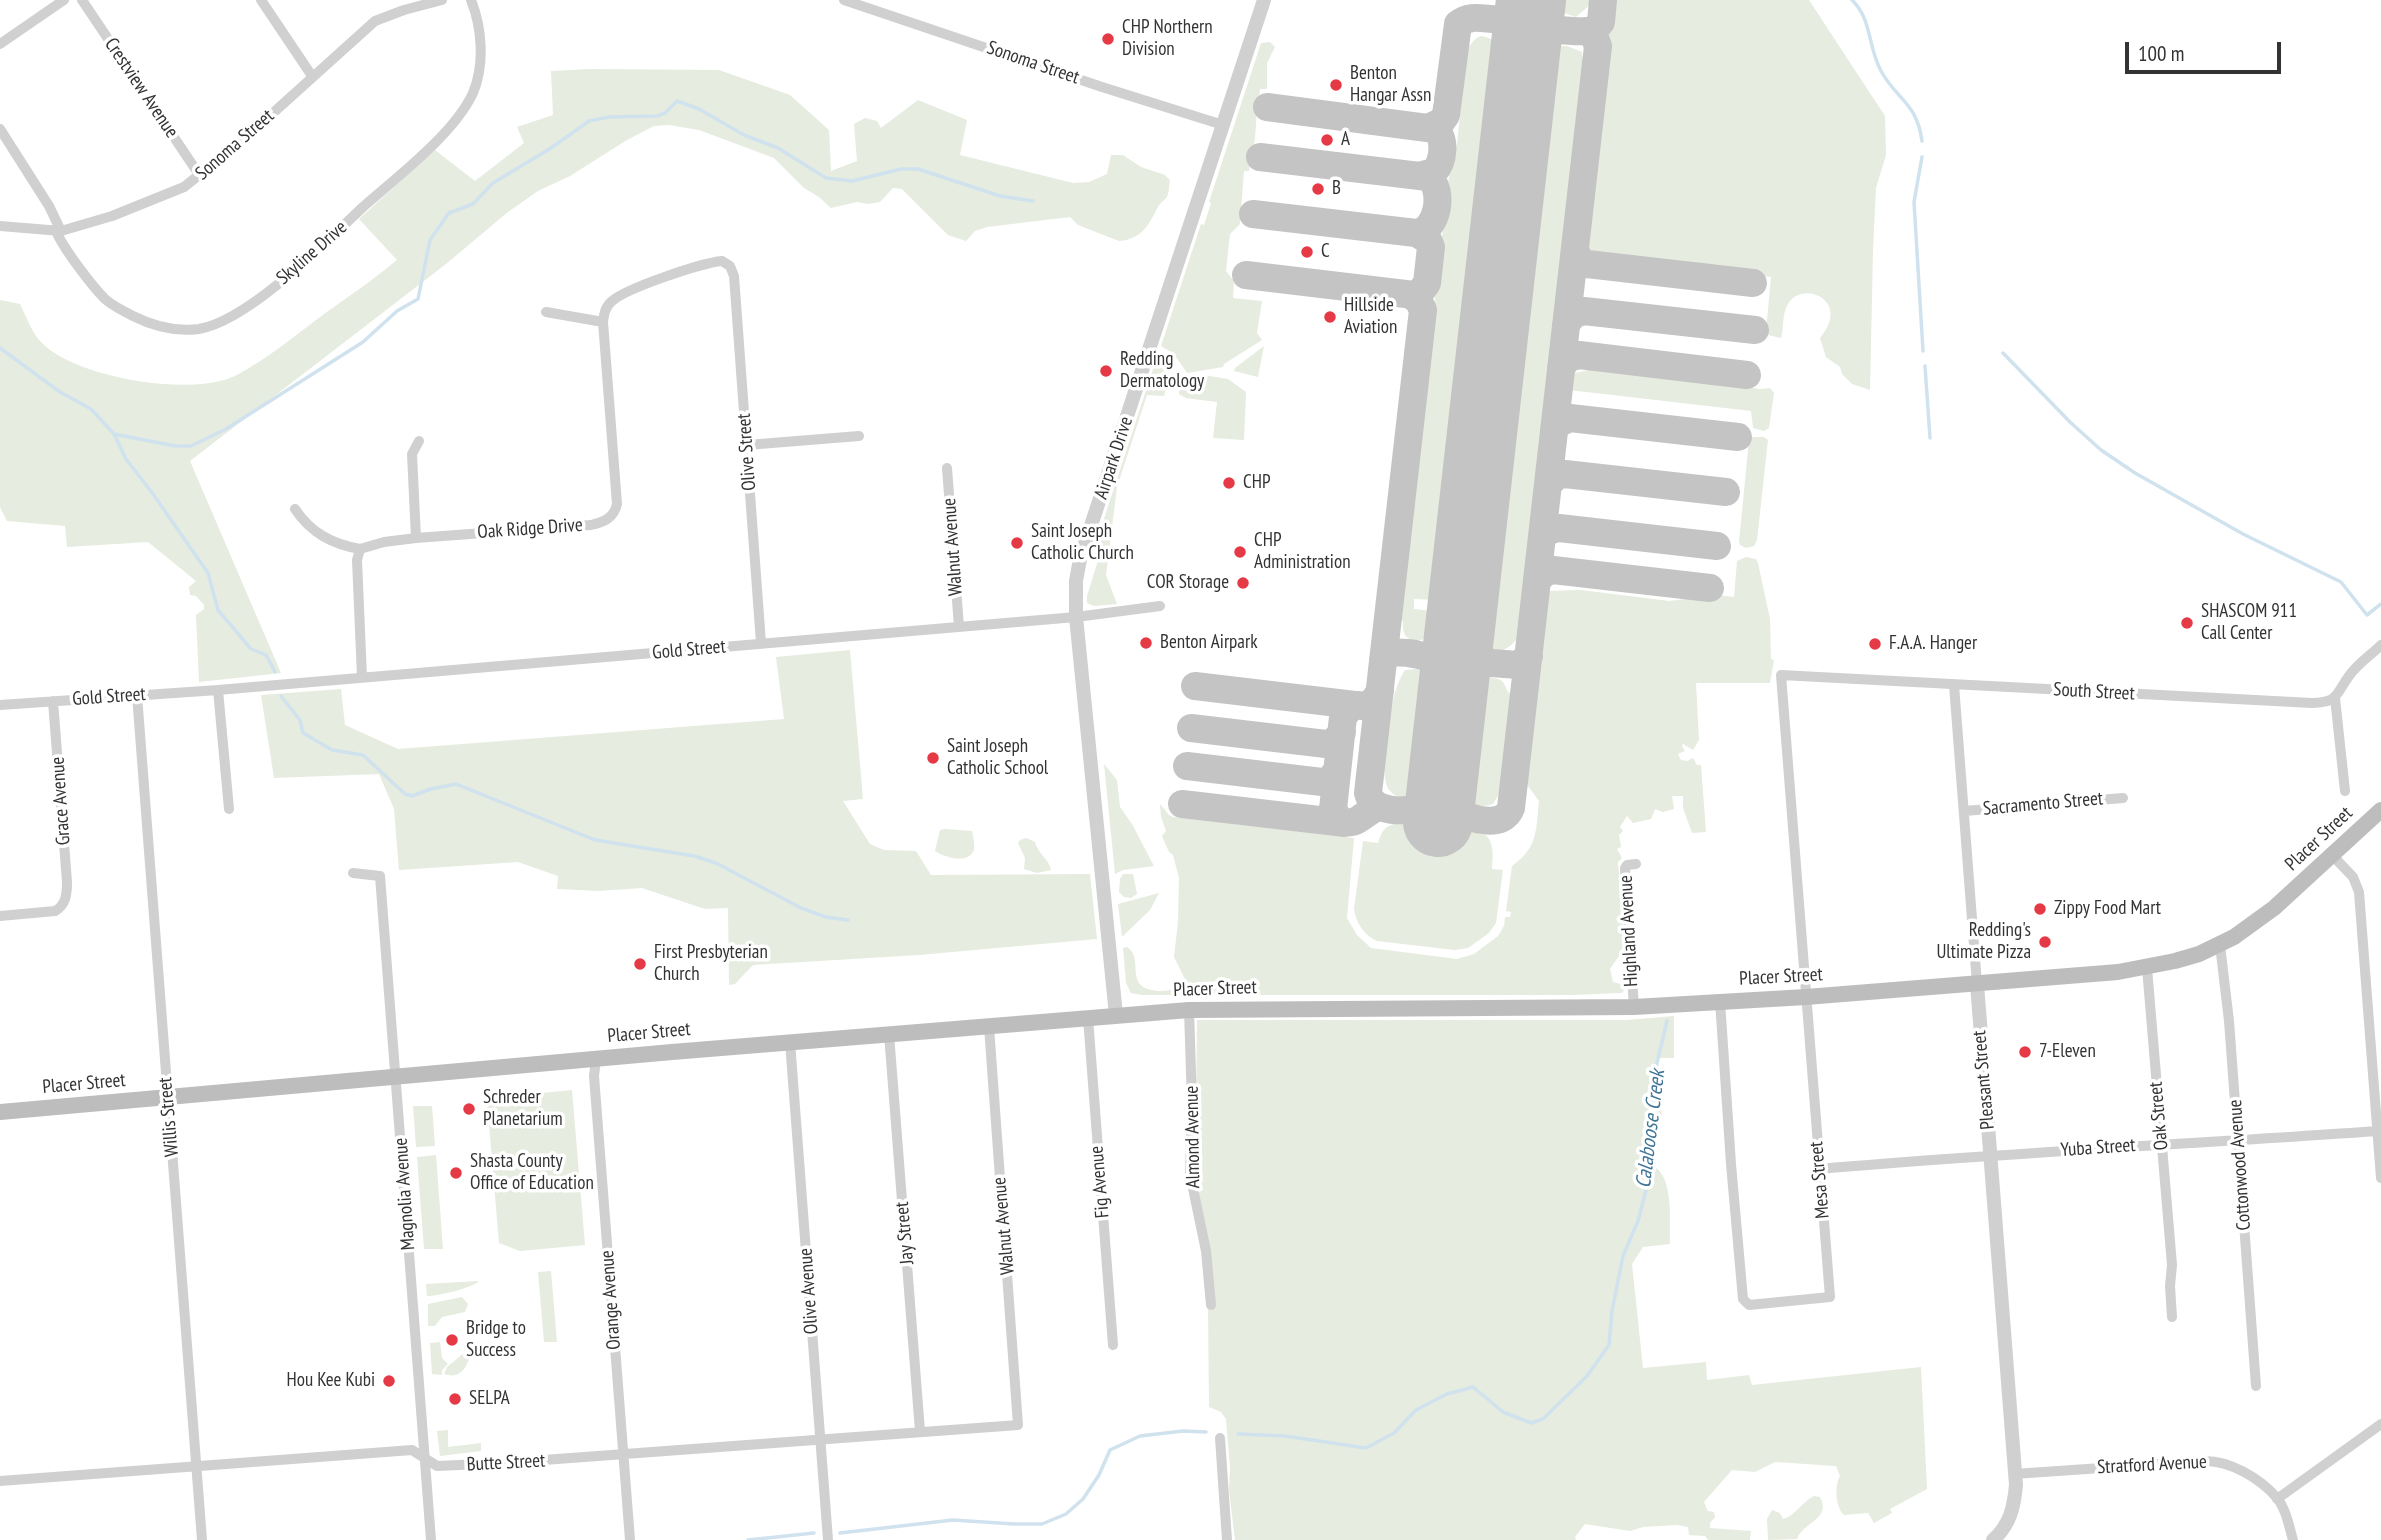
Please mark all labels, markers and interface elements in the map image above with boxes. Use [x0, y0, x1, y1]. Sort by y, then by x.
place label: CHP Northern Division [1122, 17, 1213, 61]
scale bar [2129, 28, 2285, 72]
marker: CHP Northern Division [1100, 31, 1116, 47]
street label: Crestview Avenue [99, 34, 183, 142]
street label: Sonoma Street [984, 37, 1082, 89]
text: 100 m [2138, 40, 2184, 67]
place label: Benton Hangar Assn [1350, 63, 1431, 107]
marker: Benton Hangar Assn [1328, 77, 1344, 93]
street label: Sonoma Street [191, 105, 279, 185]
place label: A [1341, 129, 1350, 151]
marker: A [1319, 132, 1335, 148]
place label: B [1332, 178, 1341, 200]
marker: B [1310, 181, 1326, 197]
street label: Skyline Drive [272, 216, 352, 290]
place label: C [1321, 241, 1330, 263]
marker: C [1299, 244, 1315, 260]
place label: Hillside Aviation [1344, 295, 1397, 339]
marker: Hillside Aviation [1322, 309, 1338, 325]
place label: Redding Dermatology [1120, 349, 1204, 393]
marker: Redding Dermatology [1098, 363, 1114, 379]
street label: Olive Street [733, 413, 761, 491]
street label: Airpark Drive [1090, 414, 1138, 502]
place label: CHP [1243, 472, 1270, 494]
marker: CHP [1221, 475, 1237, 491]
street label: Walnut Avenue [938, 497, 968, 597]
street label: Oak Ridge Drive [477, 514, 583, 544]
place label: Saint Joseph Catholic Church [1031, 521, 1134, 565]
place label: CHP Administration [1254, 530, 1351, 574]
marker: Saint Joseph Catholic Church [1009, 535, 1025, 551]
marker: CHP Administration [1232, 544, 1248, 560]
place label: COR Storage [1147, 572, 1229, 594]
marker: COR Storage [1235, 575, 1251, 591]
place label: SHASCOM 911 Call Center [2201, 601, 2297, 645]
marker: SHASCOM 911 Call Center [2179, 615, 2195, 631]
place label: Benton Airpark [1160, 632, 1258, 654]
place label: F.A.A. Hanger [1889, 633, 1977, 655]
street label: Gold Street [651, 635, 727, 665]
marker: Benton Airpark [1138, 635, 1154, 651]
marker: F.A.A. Hanger [1867, 636, 1883, 652]
street label: South Street [2053, 678, 2135, 706]
street label: Gold Street [72, 683, 146, 711]
place label: Saint Joseph Catholic School [947, 736, 1048, 780]
marker: Saint Joseph Catholic School [925, 750, 941, 766]
street label: Grace Avenue [47, 756, 75, 846]
street label: Sacramento Street [1982, 787, 2104, 821]
street label: Placer Street [2281, 802, 2357, 876]
street label: Highland Avenue [1615, 875, 1643, 987]
place label: Zippy Food Mart [2054, 898, 2161, 920]
marker: Zippy Food Mart [2032, 901, 2048, 917]
place label: Redding's Ultimate Pizza [1936, 920, 2031, 964]
marker: Redding's Ultimate Pizza [2037, 934, 2053, 950]
place label: First Presbyterian Church [654, 942, 768, 986]
marker: First Presbyterian Church [632, 956, 648, 972]
street label: Placer Street [1739, 963, 1823, 991]
street label: Placer Street [1173, 976, 1257, 1002]
street label: Placer Street [606, 1018, 692, 1048]
street label: Pleasant Street [1968, 1030, 2000, 1130]
place label: 7-Eleven [2039, 1041, 2096, 1063]
marker: 7-Eleven [2017, 1044, 2033, 1060]
water label: Calaboose Creek [1631, 1068, 1671, 1190]
street label: Placer Street [41, 1069, 127, 1099]
street label: Willis Street [154, 1076, 184, 1158]
street label: Oak Street [2145, 1081, 2173, 1151]
street label: Almond Avenue [1181, 1085, 1205, 1189]
place label: Schreder Planetarium [483, 1087, 563, 1131]
street label: Cottonwood Avenue [2224, 1099, 2256, 1231]
marker: Schreder Planetarium [461, 1101, 477, 1117]
street label: Yuba Street [2060, 1134, 2136, 1162]
street label: Magnolia Avenue [390, 1137, 420, 1251]
street label: Mesa Street [1805, 1140, 1835, 1220]
street label: Fig Avenue [1085, 1145, 1115, 1219]
place label: Shasta County Office of Education [470, 1151, 594, 1195]
marker: Shasta County Office of Education [448, 1165, 464, 1181]
street label: Walnut Avenue [988, 1176, 1020, 1276]
street label: Jay Street [891, 1201, 919, 1265]
street label: Olive Avenue [795, 1247, 823, 1335]
street label: Orange Avenue [596, 1249, 626, 1351]
place label: Bridge to Success [466, 1318, 526, 1362]
marker: Bridge to Success [444, 1332, 460, 1348]
place label: Hou Kee Kubi [287, 1370, 375, 1392]
marker: Hou Kee Kubi [381, 1373, 397, 1389]
place label: SELPA [469, 1388, 510, 1410]
marker: SELPA [447, 1391, 463, 1407]
street label: Butte Street [466, 1450, 546, 1476]
street label: Stratford Avenue [2097, 1451, 2207, 1479]

